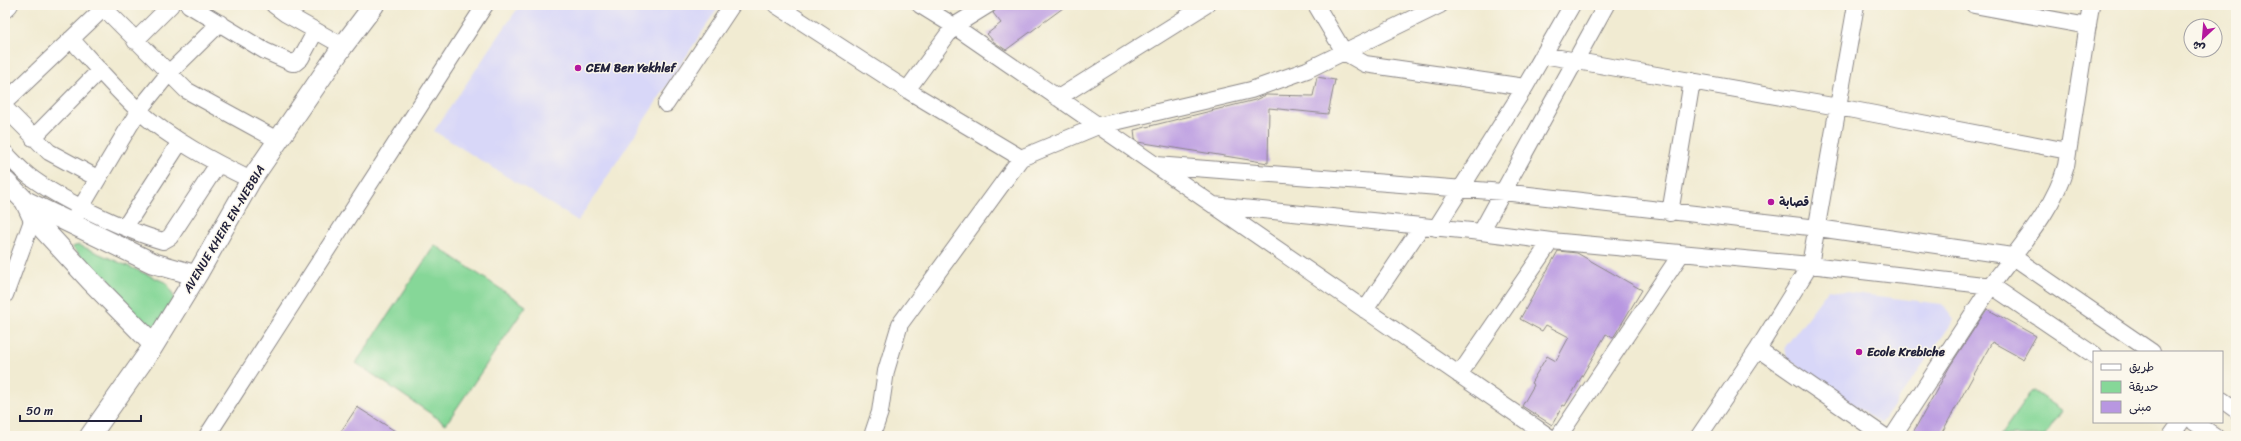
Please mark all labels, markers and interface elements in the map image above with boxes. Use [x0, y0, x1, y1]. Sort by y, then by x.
north arrow [2183, 18, 2223, 58]
text: ش [2189, 35, 2208, 58]
place label: CEM Ben Yekhlef [585, 57, 677, 79]
marker: CEM Ben Yekhlef [573, 63, 583, 73]
street label: AVENUE KHEIR EN-NEBBIA [176, 160, 271, 298]
place label: قصابة [1779, 191, 1809, 213]
marker: قصابة [1766, 197, 1776, 207]
place label: Ecole Krebiche [1867, 341, 1946, 363]
marker: Ecole Krebiche [1854, 347, 1864, 357]
legend [2093, 351, 2223, 423]
text: طريق [2129, 356, 2154, 378]
text: حديقة [2129, 376, 2158, 398]
text: مبنى [2129, 396, 2152, 418]
scale bar [20, 397, 141, 423]
text: 50 m [26, 400, 53, 422]

